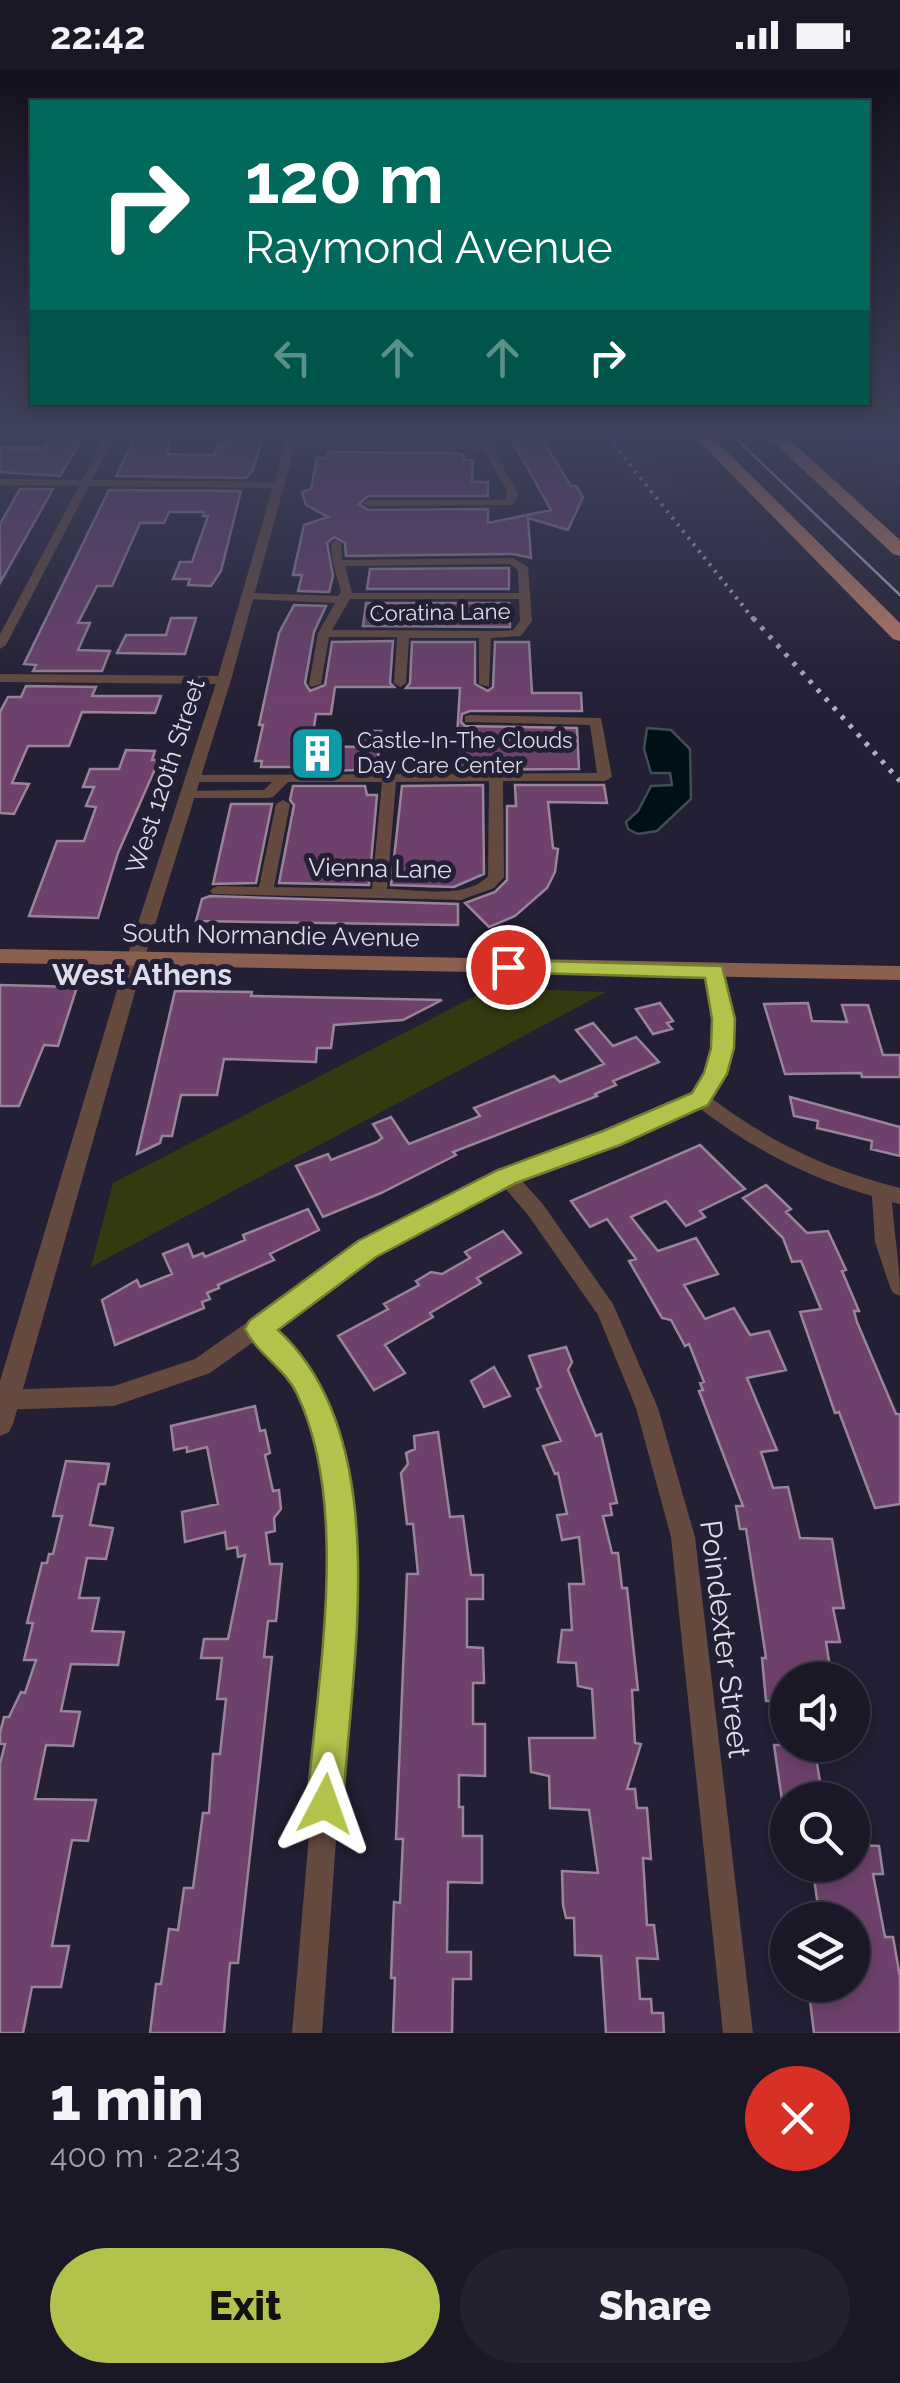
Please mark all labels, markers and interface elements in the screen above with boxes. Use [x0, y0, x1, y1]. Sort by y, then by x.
text: 22:42 [50, 13, 145, 58]
text: 120 m [245, 137, 444, 219]
icon: right [80, 140, 210, 270]
text: Raymond Avenue [245, 221, 613, 274]
icon: left [265, 330, 320, 385]
icon: ahead [370, 330, 425, 385]
icon: ahead [475, 330, 530, 385]
icon: right [580, 330, 635, 385]
street label: Coratina Lane [369, 598, 511, 626]
street label: West 120th Street [119, 674, 211, 877]
building icon: Castle-In-The Clouds Day Care Center [288, 723, 348, 783]
place label: Castle-In-The Clouds Day Care Center [357, 727, 573, 778]
street label: Vienna Lane [308, 852, 452, 884]
street label: South Normandie Avenue [122, 917, 420, 953]
pin [466, 925, 551, 1010]
icon: arrive [481, 940, 536, 995]
district label: West Athens [52, 957, 232, 992]
street label: Poindexter Street [693, 1518, 757, 1760]
map controls [770, 1662, 870, 2002]
button: sound [770, 1662, 870, 1762]
position arrow [273, 1752, 377, 1856]
button: search [770, 1782, 870, 1882]
button: layers [770, 1902, 870, 2002]
text: 1 min [50, 2064, 204, 2134]
button: close [745, 2066, 850, 2171]
text: 400 m · 22:43 [50, 2137, 241, 2174]
button: Exit [50, 2248, 440, 2363]
button: Share [460, 2248, 850, 2363]

